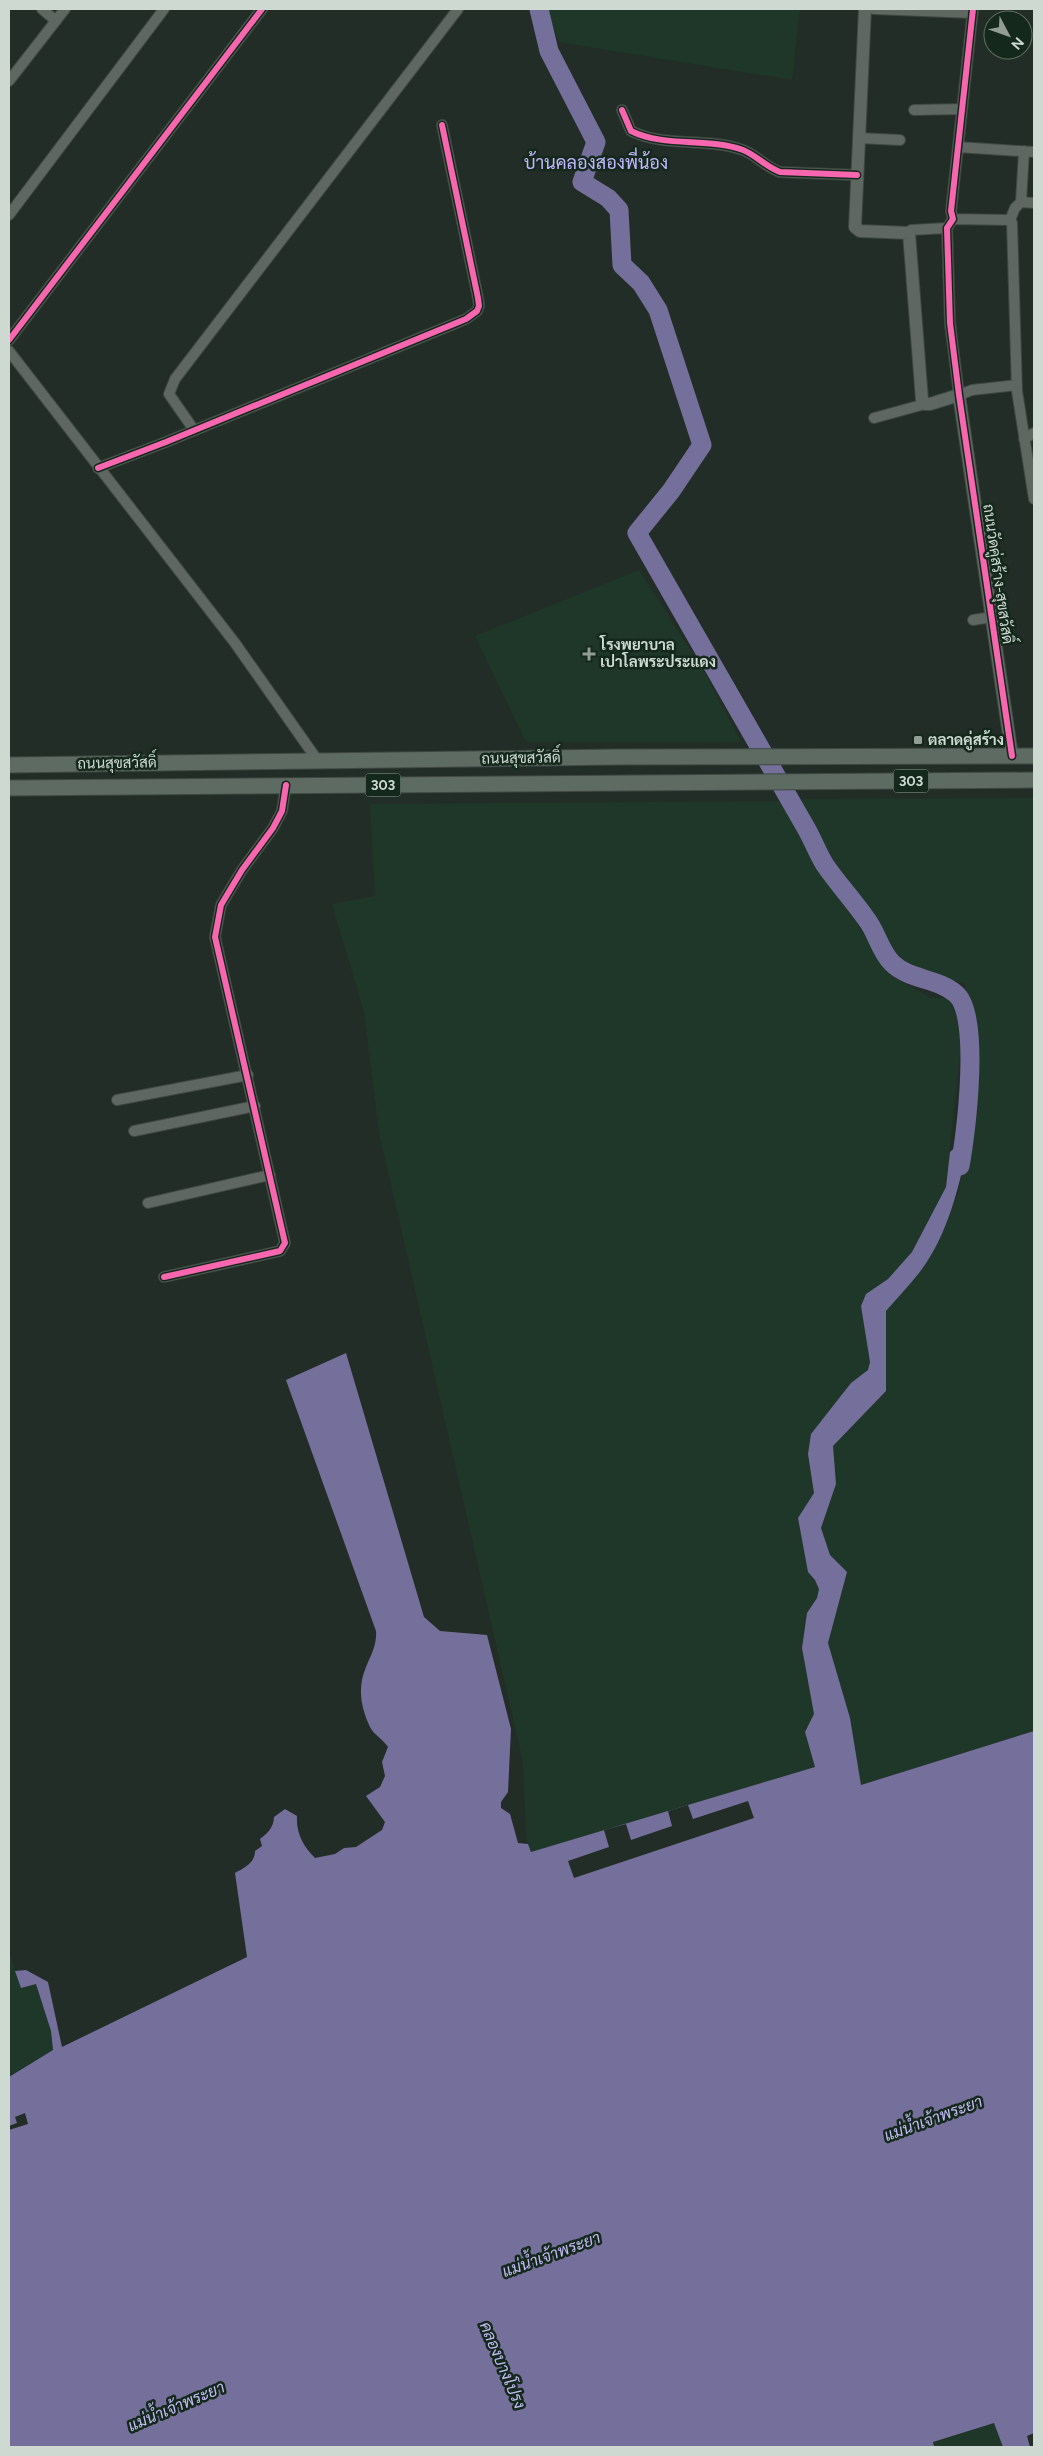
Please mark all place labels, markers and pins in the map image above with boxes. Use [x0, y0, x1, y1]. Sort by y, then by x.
place label: โรงพยาบาล เปาโลพระประแดง [599, 634, 716, 671]
marker: โรงพยาบาล เปาโลพระประแดง [582, 647, 596, 661]
place label: ตลาดคู่สร้าง [928, 730, 1004, 751]
marker: ตลาดคู่สร้าง [912, 734, 924, 746]

